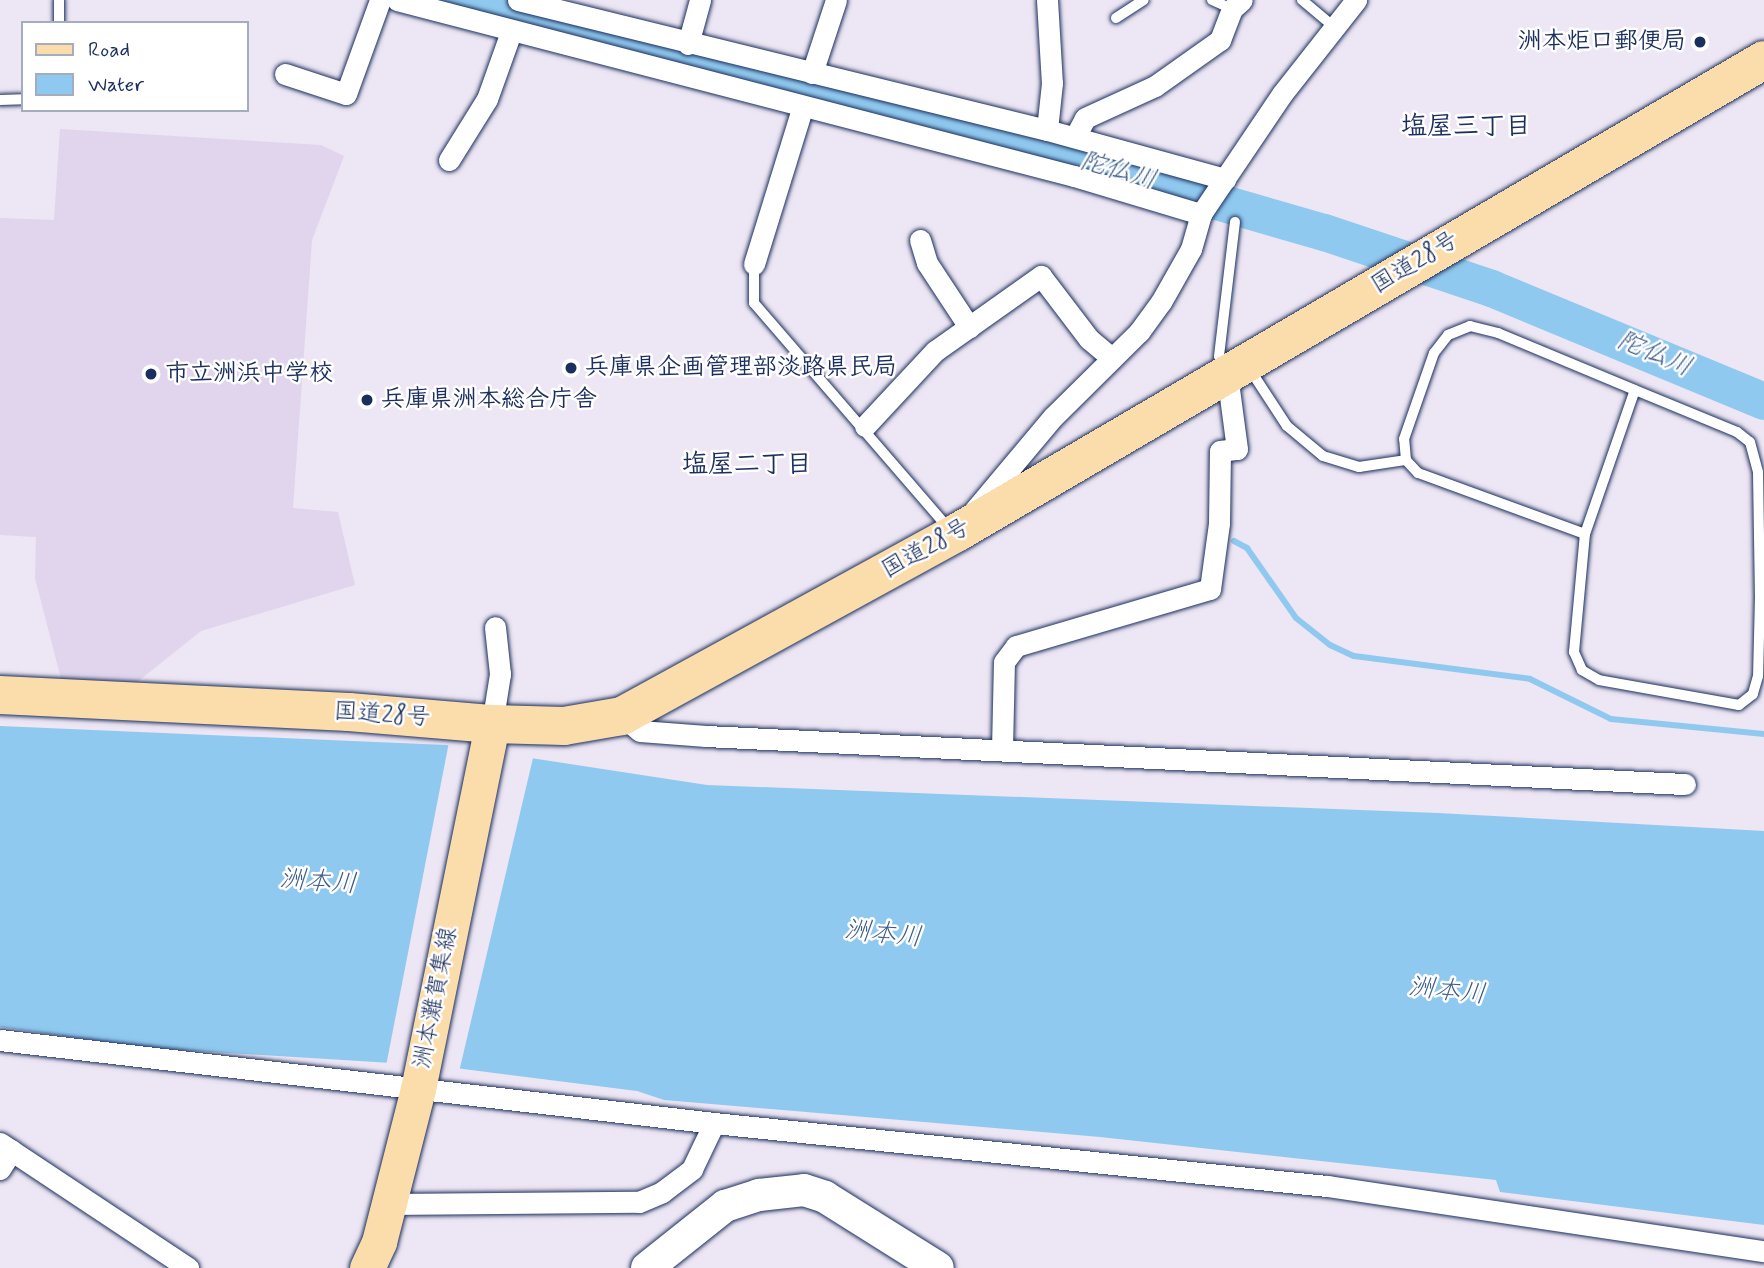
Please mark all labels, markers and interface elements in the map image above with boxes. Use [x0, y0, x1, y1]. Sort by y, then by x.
legend [21, 21, 248, 112]
place label: 洲本炬口郵便局 [1518, 28, 1686, 56]
marker: 洲本炬口郵便局 [1692, 34, 1708, 50]
text: Road [88, 36, 130, 64]
text: Water [88, 71, 144, 99]
district label: 塩屋三丁目 [1401, 112, 1531, 144]
water label: 陀仏川 [1076, 146, 1160, 198]
street label: 国道28号 [1366, 226, 1464, 300]
water label: 陀仏川 [1612, 325, 1696, 385]
place label: 兵庫県企画管理部淡路県民局 [585, 354, 897, 382]
place label: 市立洲浜中学校 [165, 360, 333, 388]
marker: 兵庫県企画管理部淡路県民局 [563, 360, 579, 376]
marker: 市立洲浜中学校 [143, 366, 159, 382]
place label: 兵庫県洲本総合庁舎 [381, 386, 597, 414]
marker: 兵庫県洲本総合庁舎 [359, 392, 375, 408]
district label: 塩屋二丁目 [682, 450, 812, 482]
street label: 国道28号 [877, 513, 975, 585]
street label: 国道28号 [333, 697, 431, 733]
water label: 洲本川 [278, 865, 358, 901]
water label: 洲本川 [843, 915, 923, 955]
street label: 洲本灘賀集線 [408, 925, 464, 1071]
water label: 洲本川 [1407, 972, 1487, 1012]

